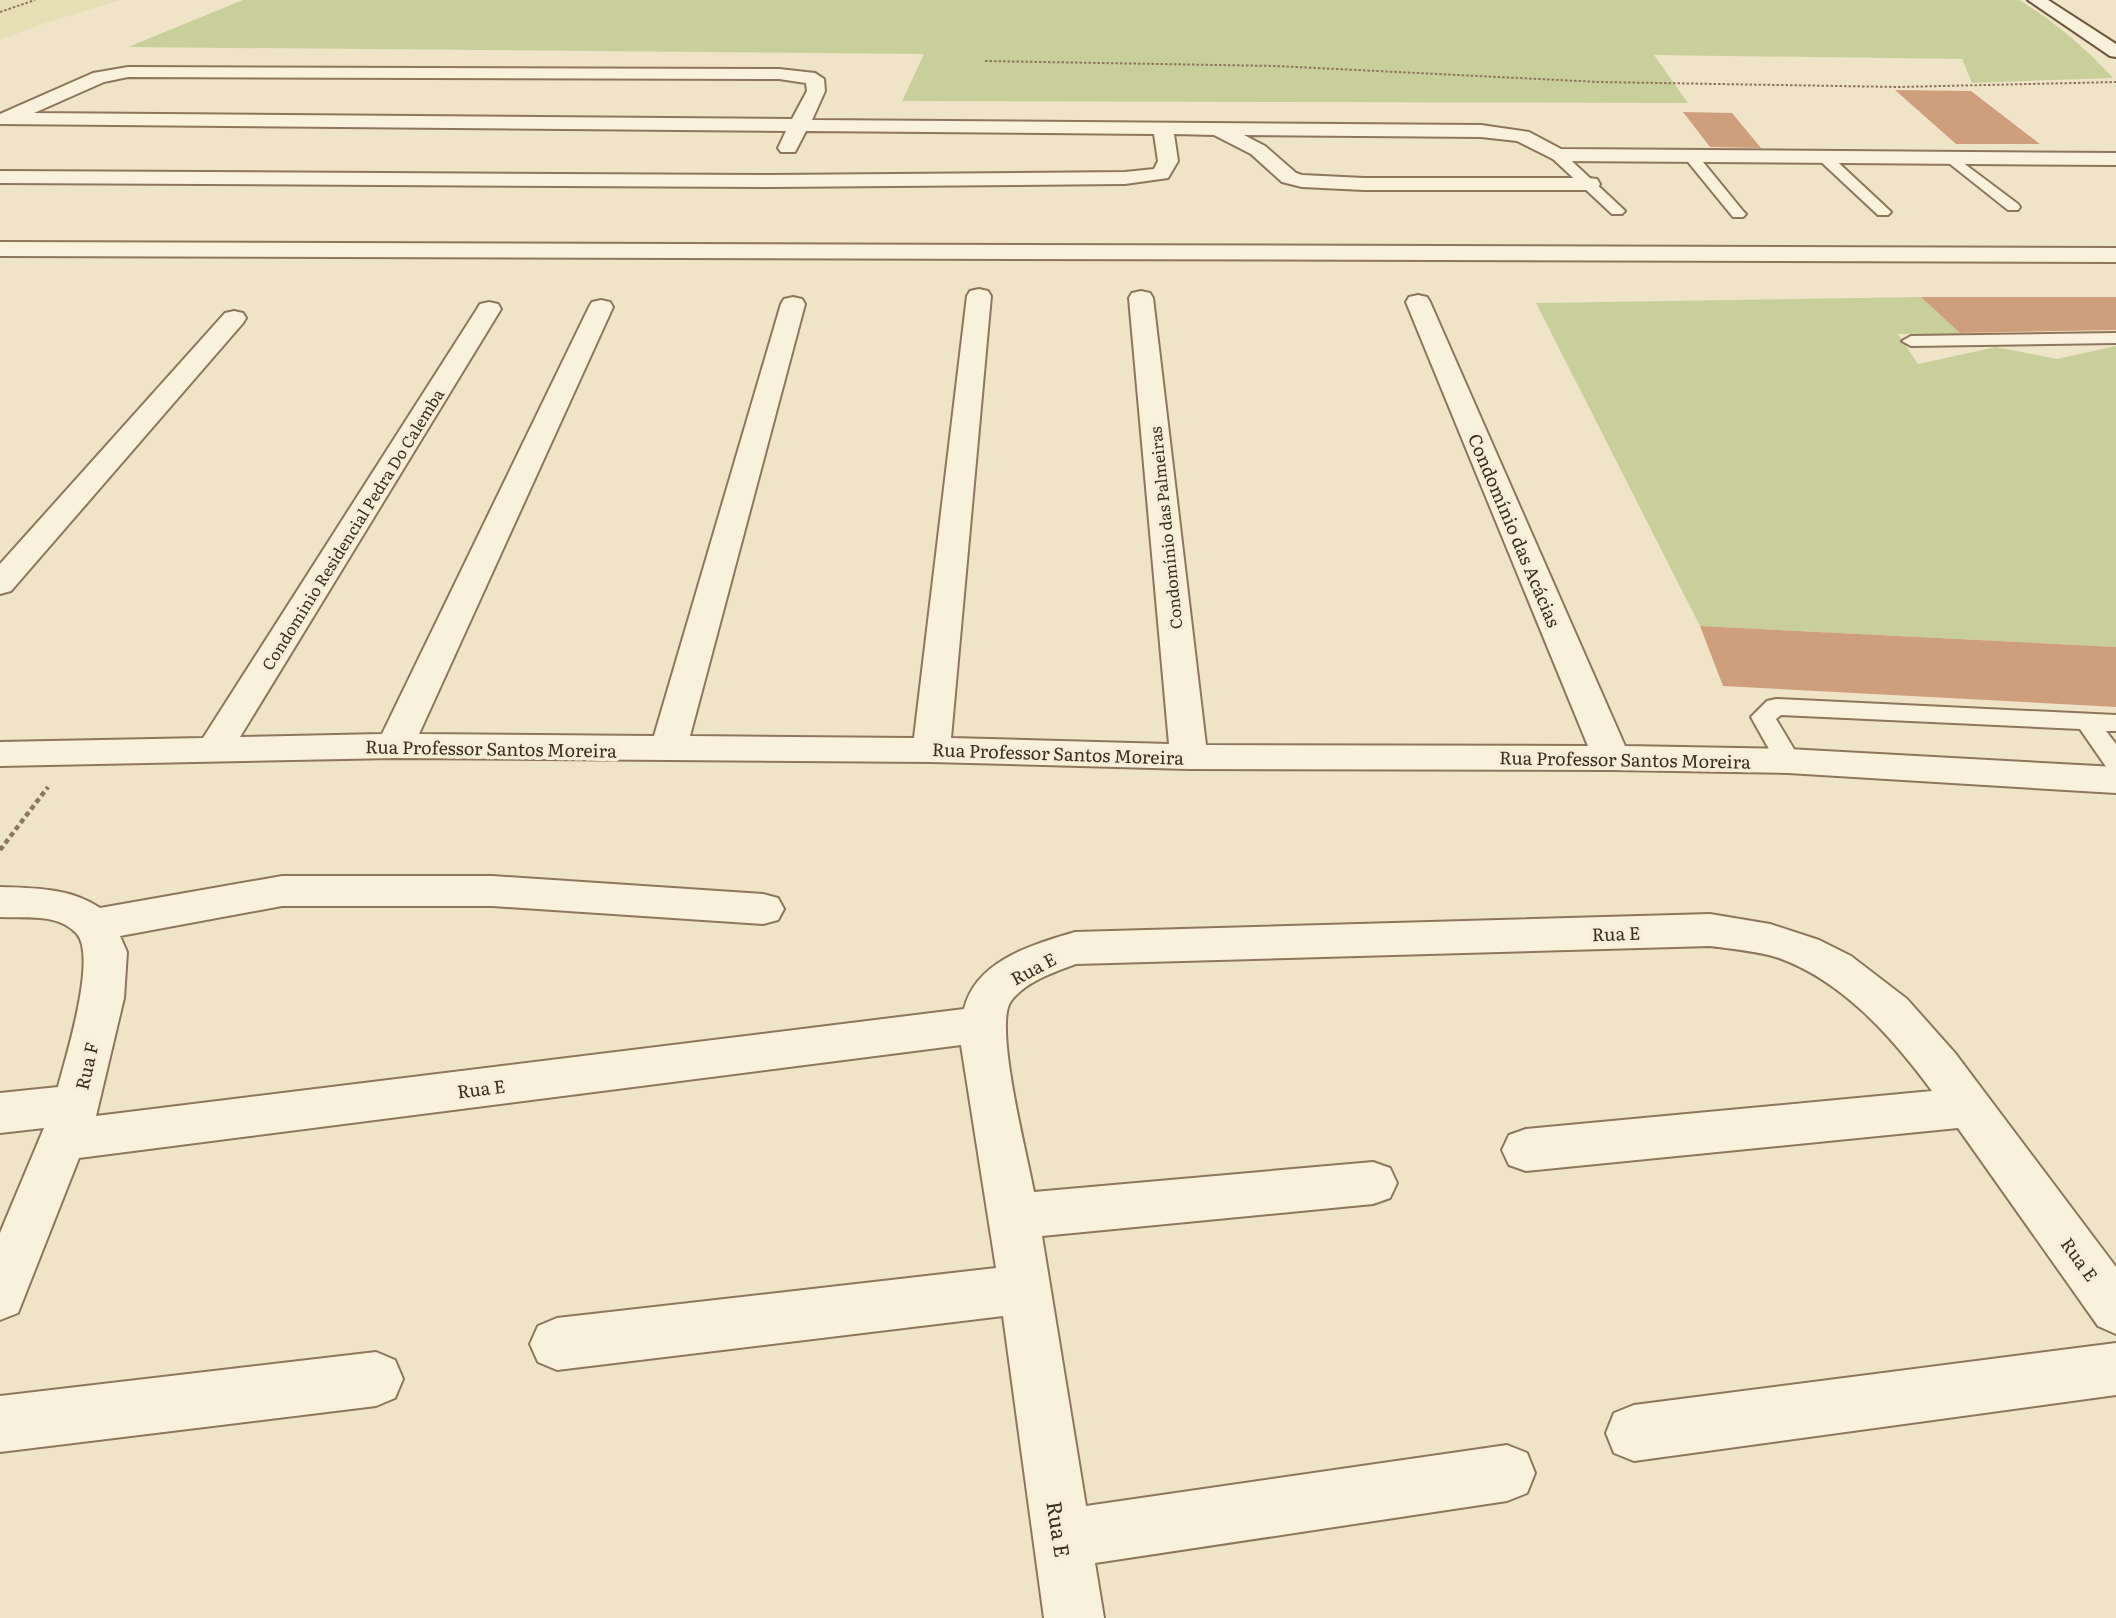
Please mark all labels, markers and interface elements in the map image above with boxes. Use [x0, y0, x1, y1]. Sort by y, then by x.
street label: Condominio Residencial Pedra Do Calemba [255, 383, 449, 674]
street label: Condomínio das Palmeiras [1142, 425, 1188, 631]
street label: Condomínio das Acácias [1462, 429, 1568, 631]
street label: Rua Professor Santos Moreira [365, 732, 617, 764]
street label: Rua Professor Santos Moreira [932, 735, 1185, 771]
street label: Rua Professor Santos Moreira [1499, 743, 1751, 775]
street label: Rua E [1591, 919, 1641, 947]
street label: Rua E [1005, 945, 1061, 991]
street label: Rua F [67, 1040, 105, 1092]
street label: Rua E [455, 1072, 507, 1104]
street label: Rua E [2055, 1231, 2105, 1287]
street label: Rua E [1040, 1499, 1080, 1559]

